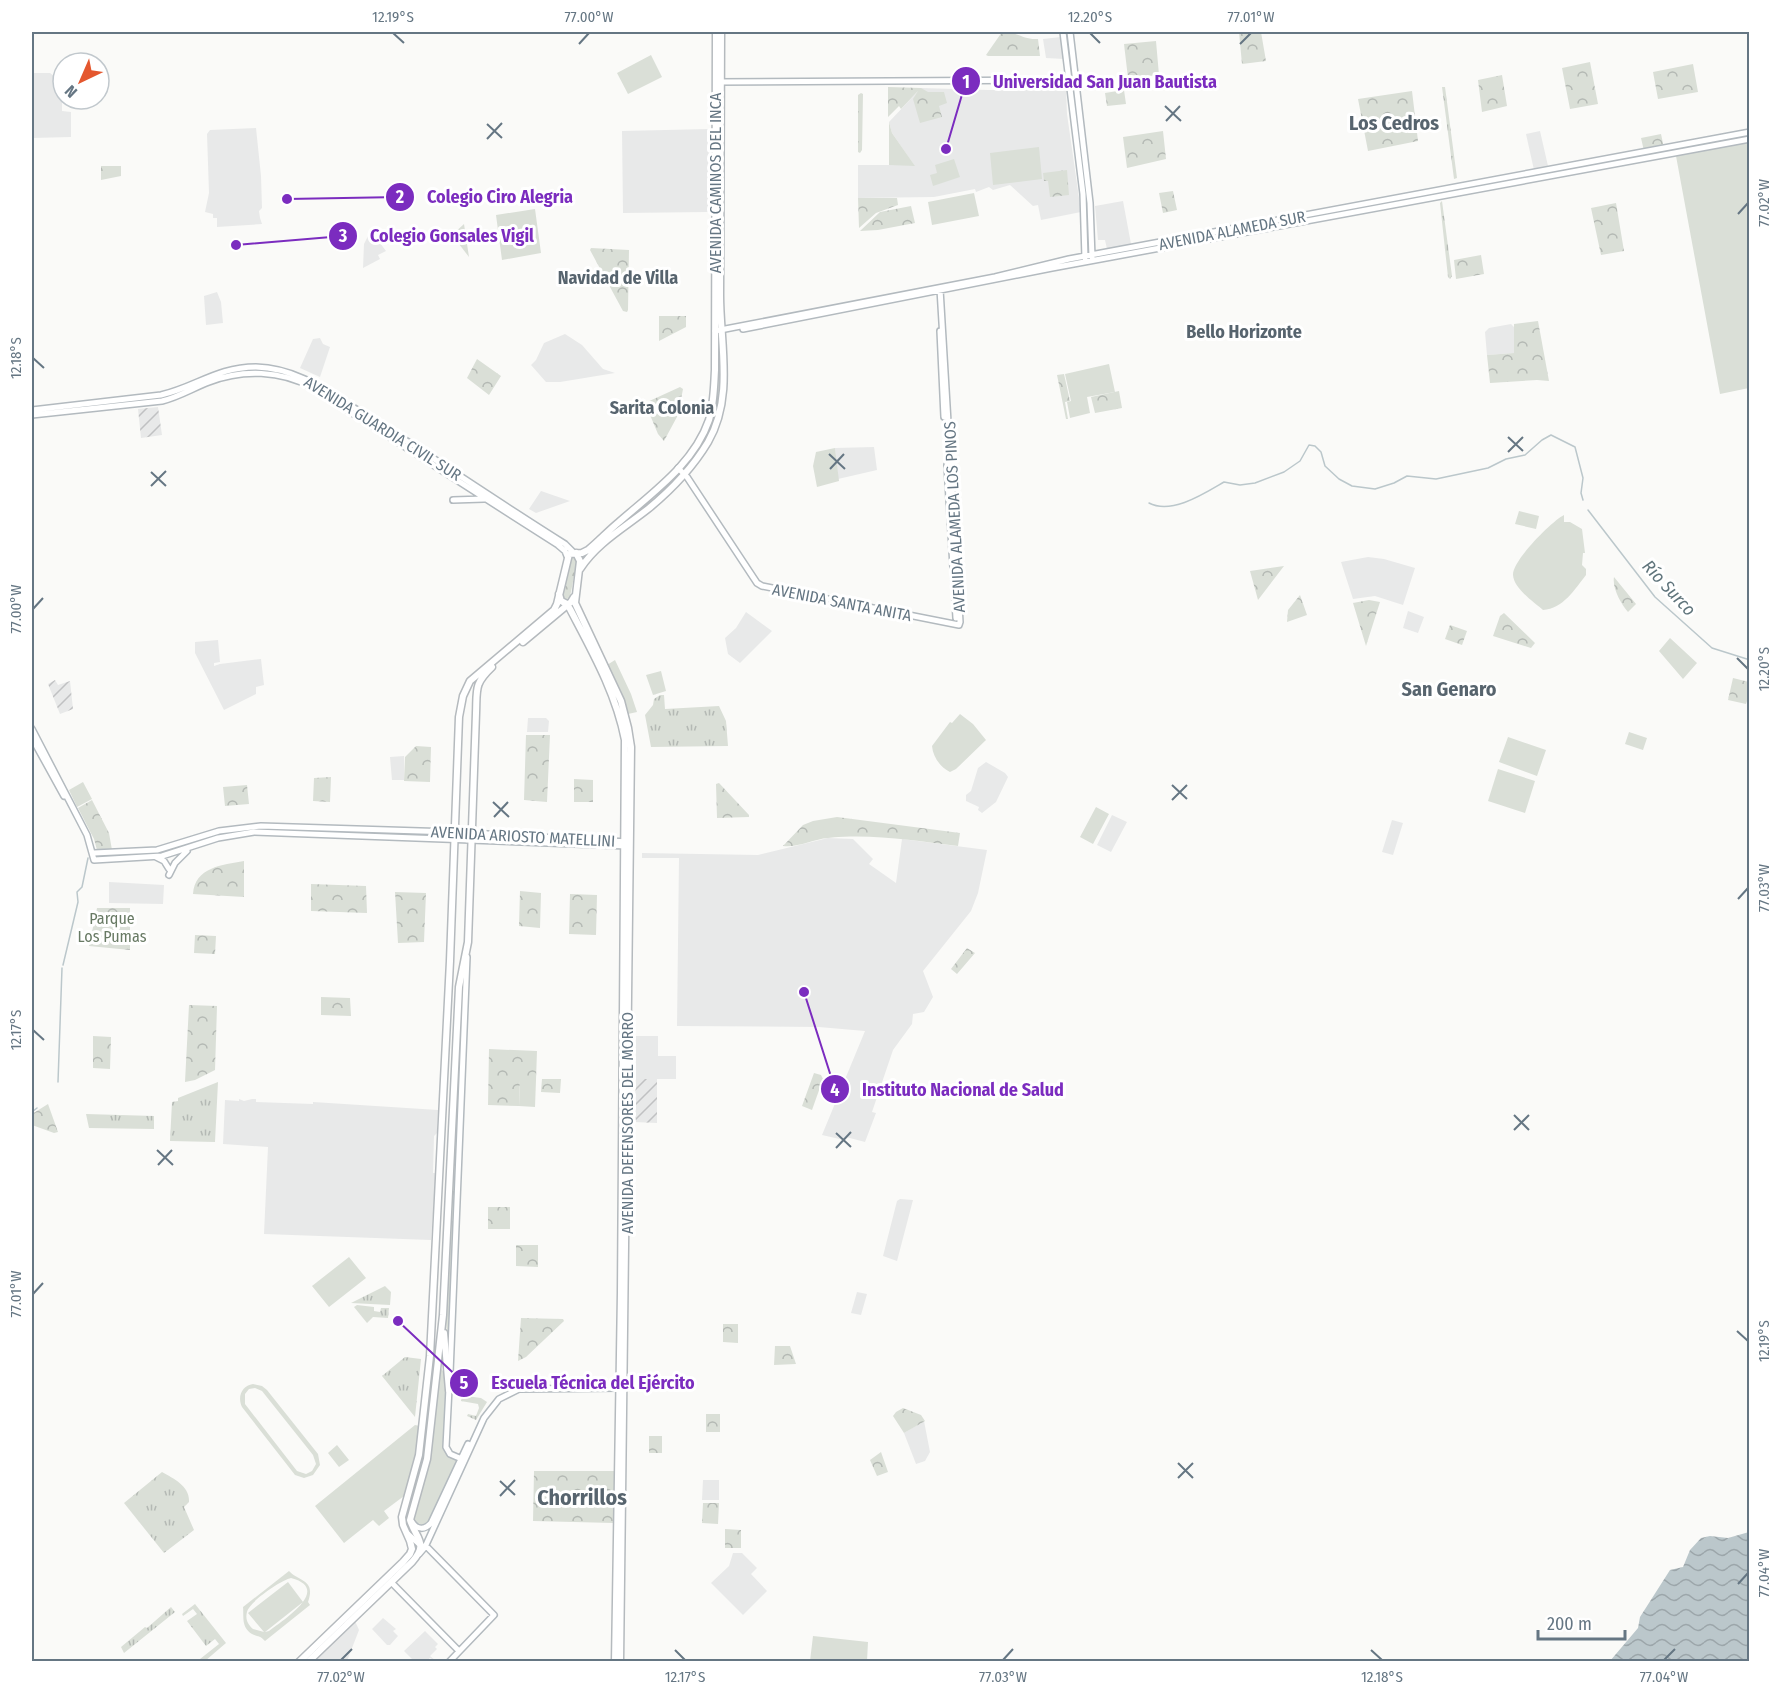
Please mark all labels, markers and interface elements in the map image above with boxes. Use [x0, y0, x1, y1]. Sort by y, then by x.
text: 12.19°S [372, 8, 414, 26]
text: 77.00°W [564, 8, 614, 26]
text: 12.20°S [1068, 8, 1112, 26]
text: 77.01°W [1228, 8, 1274, 26]
north arrow [51, 51, 111, 111]
callout: Universidad San Juan Bautista [951, 63, 1229, 99]
text: 1 [962, 71, 970, 93]
text: Universidad San Juan Bautista [993, 71, 1217, 93]
text: N [61, 81, 81, 102]
street label: AVENIDA CAMINOS DEL INCA [706, 92, 725, 273]
district label: Los Cedros [1349, 111, 1439, 135]
callout: Colegio Ciro Alegria [385, 179, 585, 215]
text: 77.02°W [1755, 179, 1773, 227]
text: 2 [395, 186, 404, 208]
text: Colegio Ciro Alegria [427, 186, 573, 208]
street label: AVENIDA ALAMEDA SUR [1157, 207, 1307, 254]
callout: Colegio Gonsales Vigil [328, 218, 546, 254]
text: 3 [338, 225, 348, 247]
text: Colegio Gonsales Vigil [370, 225, 534, 247]
district label: Navidad de Villa [558, 267, 678, 289]
district label: Bello Horizonte [1186, 321, 1302, 343]
text: 12.18°S [7, 337, 25, 379]
street label: AVENIDA GUARDIA CIVIL SUR [301, 372, 465, 485]
district label: Sarita Colonia [610, 397, 714, 419]
street label: AVENIDA ALAMEDA LOS PINOS [940, 421, 969, 613]
water label: Río Surco [1638, 555, 1700, 621]
street label: AVENIDA SANTA ANITA [771, 580, 914, 625]
text: 77.00°W [7, 584, 25, 634]
text: 12.20°S [1755, 647, 1773, 691]
district label: San Genaro [1402, 677, 1497, 701]
street label: AVENIDA ARIOSTO MATELLINI [430, 822, 616, 851]
text: 77.03°W [1755, 864, 1773, 912]
park label: Parque Los Pumas [78, 909, 147, 946]
text: 12.17°S [7, 1010, 25, 1050]
street label: AVENIDA DEFENSORES DEL MORRO [618, 1012, 637, 1234]
callout: Instituto Nacional de Salud [820, 1071, 1076, 1107]
text: 4 [830, 1079, 840, 1101]
text: Instituto Nacional de Salud [862, 1079, 1064, 1101]
text: 77.01°W [7, 1271, 25, 1317]
text: 12.19°S [1755, 1320, 1773, 1362]
callout: Escuela Técnica del Ejército [449, 1365, 707, 1401]
text: 5 [460, 1372, 469, 1394]
text: Escuela Técnica del Ejército [491, 1372, 695, 1394]
district label: Chorrillos [537, 1484, 627, 1511]
text: 77.04°W [1755, 1549, 1773, 1597]
scale bar [1538, 1603, 1625, 1641]
text: 200 m [1547, 1613, 1592, 1635]
text: 77.02°W [317, 1668, 365, 1686]
text: 12.17°S [665, 1668, 705, 1686]
text: 77.03°W [979, 1668, 1027, 1686]
text: 12.18°S [1361, 1668, 1403, 1686]
text: 77.04°W [1640, 1668, 1688, 1686]

